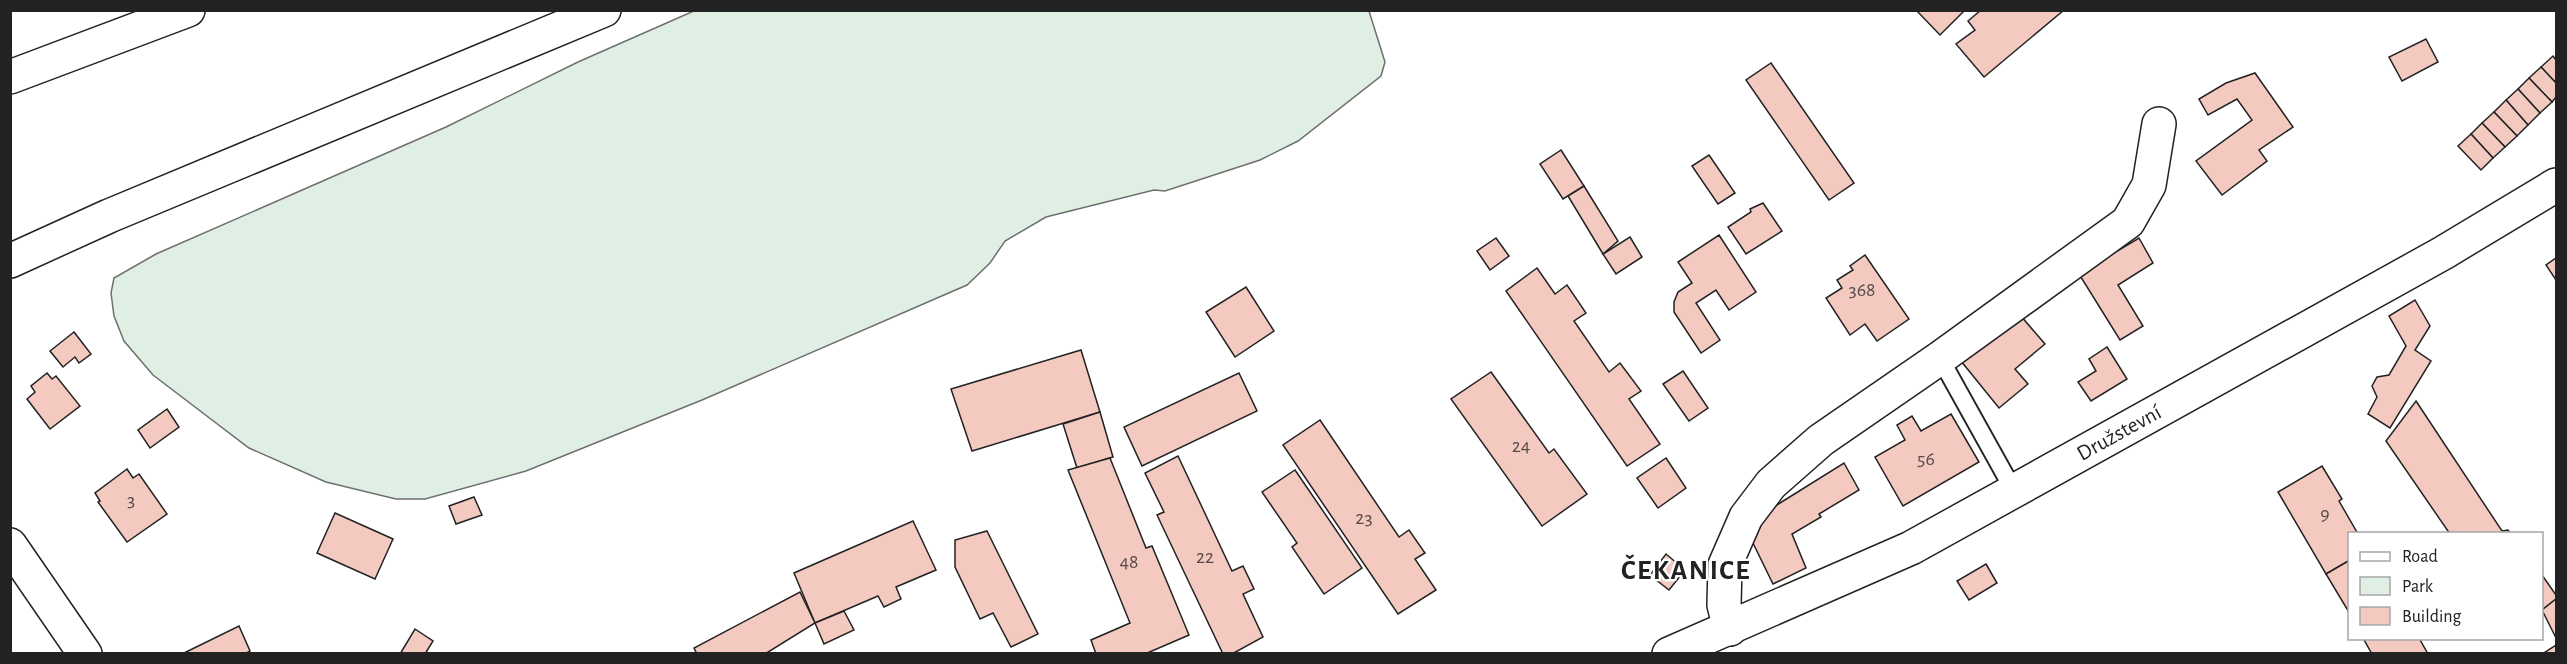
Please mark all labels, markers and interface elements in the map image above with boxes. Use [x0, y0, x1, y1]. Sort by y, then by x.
house number: 368 [1848, 280, 1876, 300]
street label: Družstevní [2073, 400, 2165, 465]
house number: 24 [1512, 436, 1530, 456]
house number: 56 [1917, 449, 1935, 469]
house number: 3 [127, 490, 135, 510]
house number: 9 [2320, 504, 2330, 524]
house number: 23 [1355, 508, 1373, 528]
legend [2348, 532, 2543, 640]
house number: 22 [1196, 547, 1214, 567]
text: Road [2402, 548, 2438, 566]
house number: 48 [1119, 552, 1139, 572]
district label: ČEKANICE [1621, 554, 1751, 585]
text: Park [2402, 578, 2434, 596]
text: Building [2402, 608, 2462, 626]

